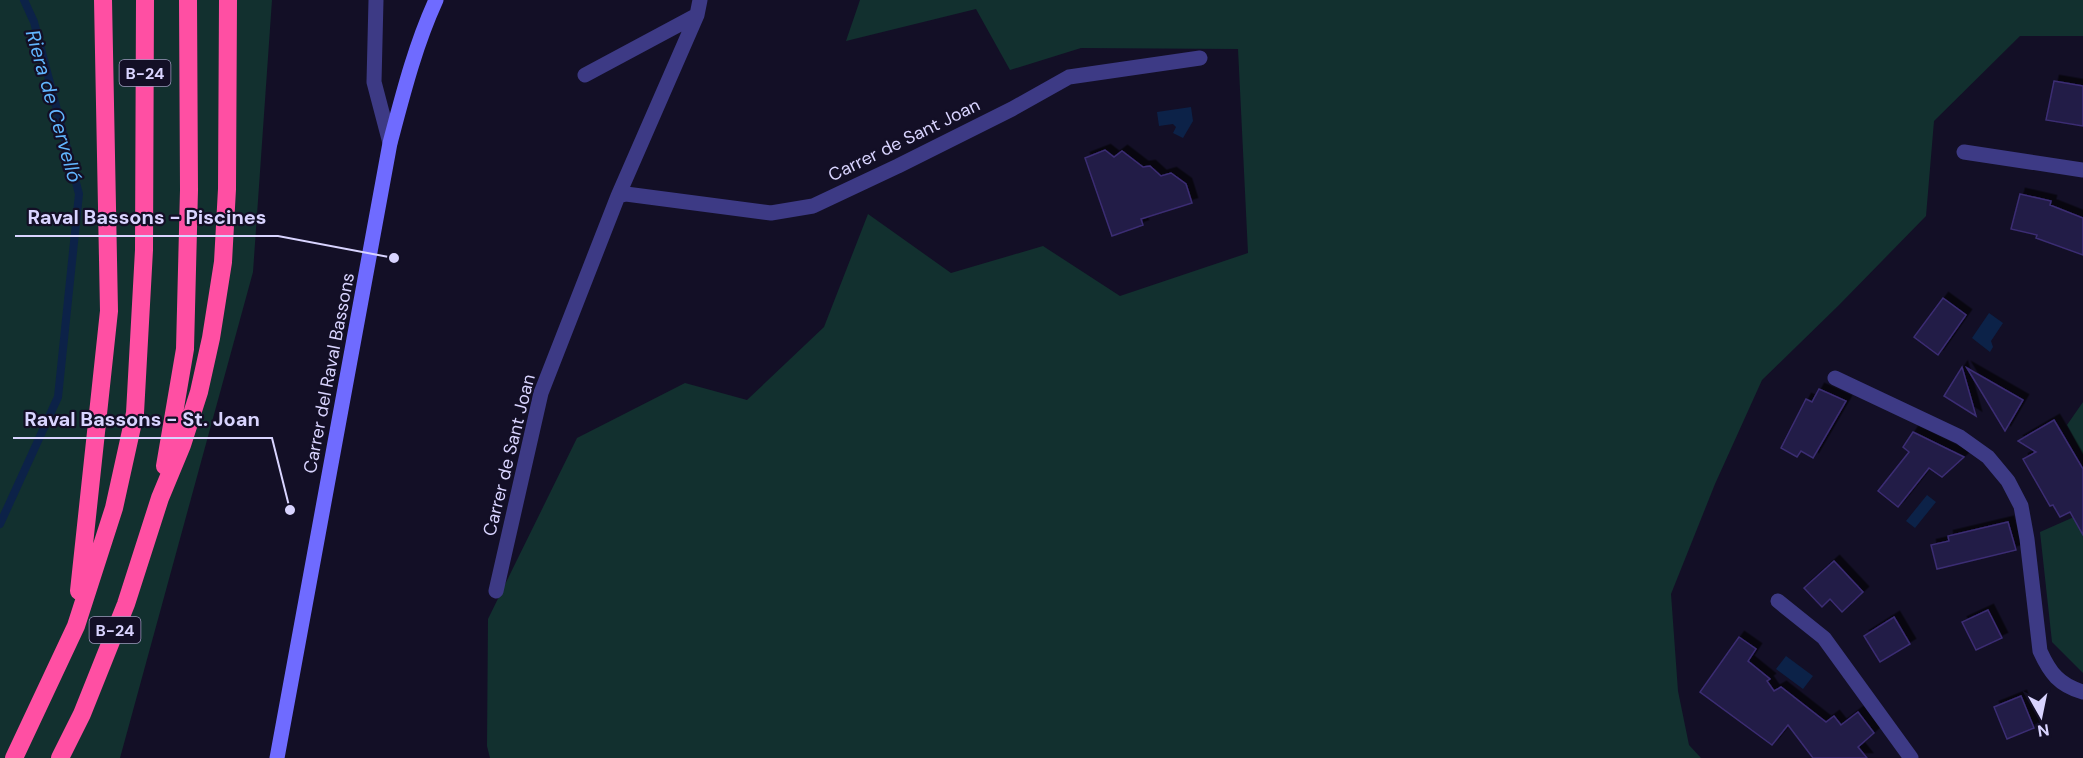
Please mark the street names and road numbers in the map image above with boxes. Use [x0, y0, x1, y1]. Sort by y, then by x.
road number: B-24 [120, 60, 170, 86]
street label: Carrer de Sant Joan [824, 93, 984, 187]
street label: Carrer del Raval Bassons [298, 271, 360, 475]
street label: Carrer de Sant Joan [477, 372, 541, 538]
road number: B-24 [90, 617, 140, 643]

